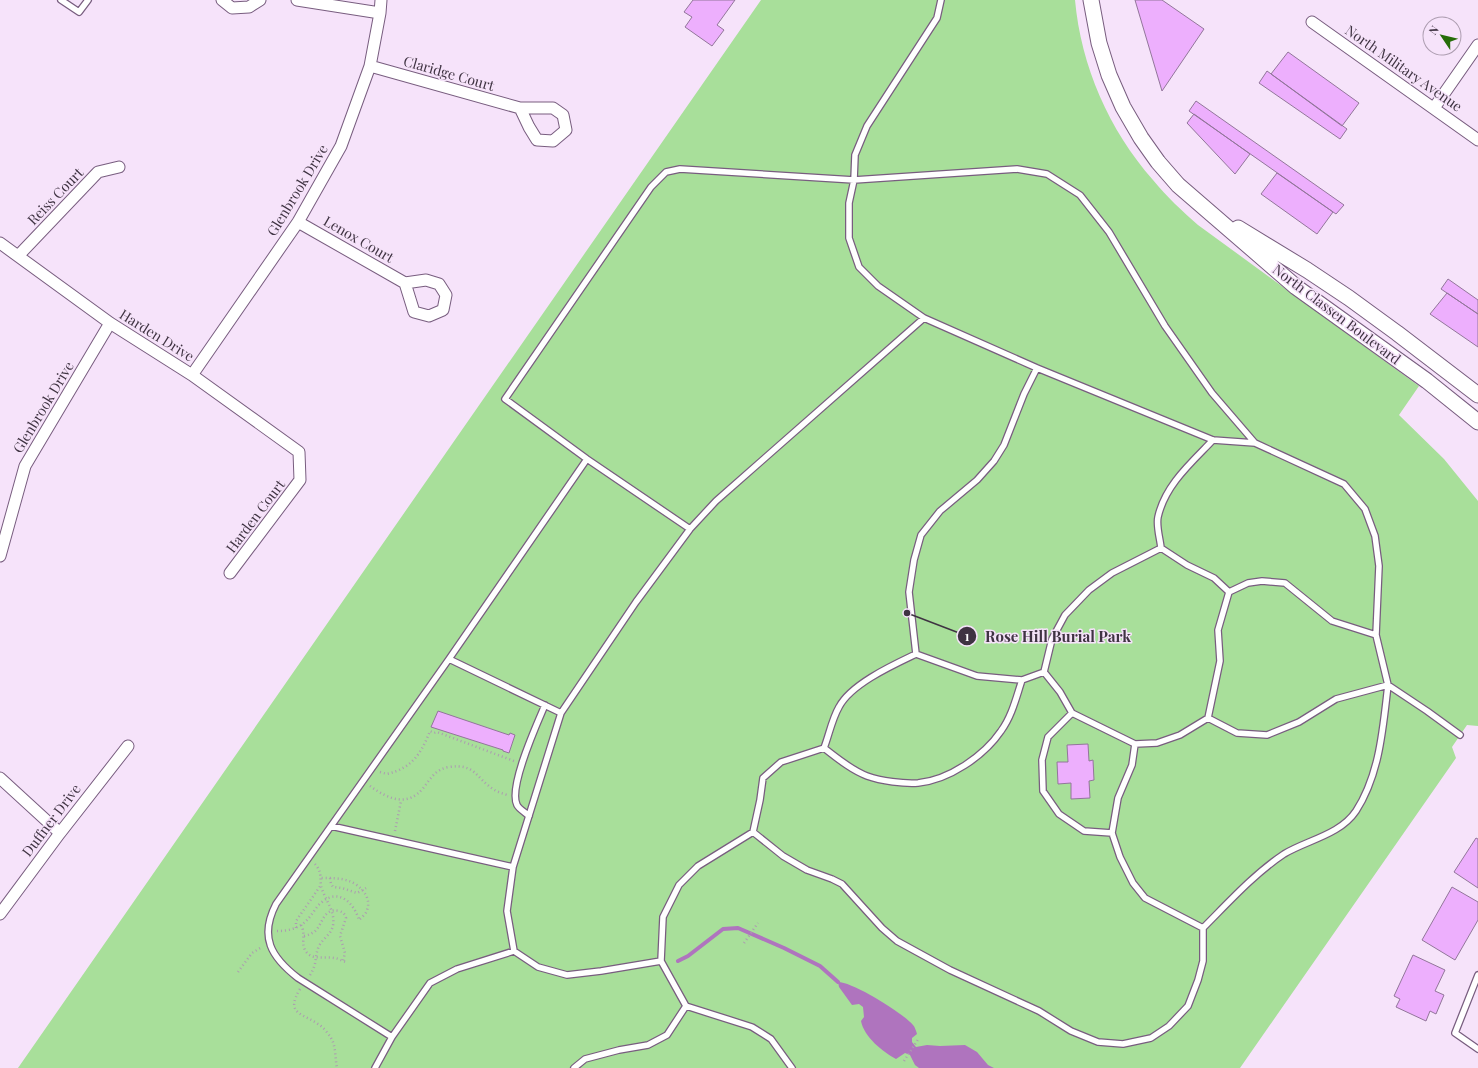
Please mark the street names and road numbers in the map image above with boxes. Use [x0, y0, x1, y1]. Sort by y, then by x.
street label: North Military Avenue [1342, 21, 1466, 115]
street label: Claridge Court [401, 51, 498, 95]
street label: Glenbrook Drive [262, 141, 332, 239]
street label: Reiss Court [23, 162, 88, 229]
street label: Lenox Court [320, 211, 399, 267]
street label: North Classen Boulevard [1269, 260, 1405, 368]
street label: Harden Drive [116, 304, 198, 366]
street label: Glenbrook Drive [8, 358, 78, 456]
street label: Harden Court [221, 475, 289, 557]
street label: Duffner Drive [17, 780, 85, 860]

